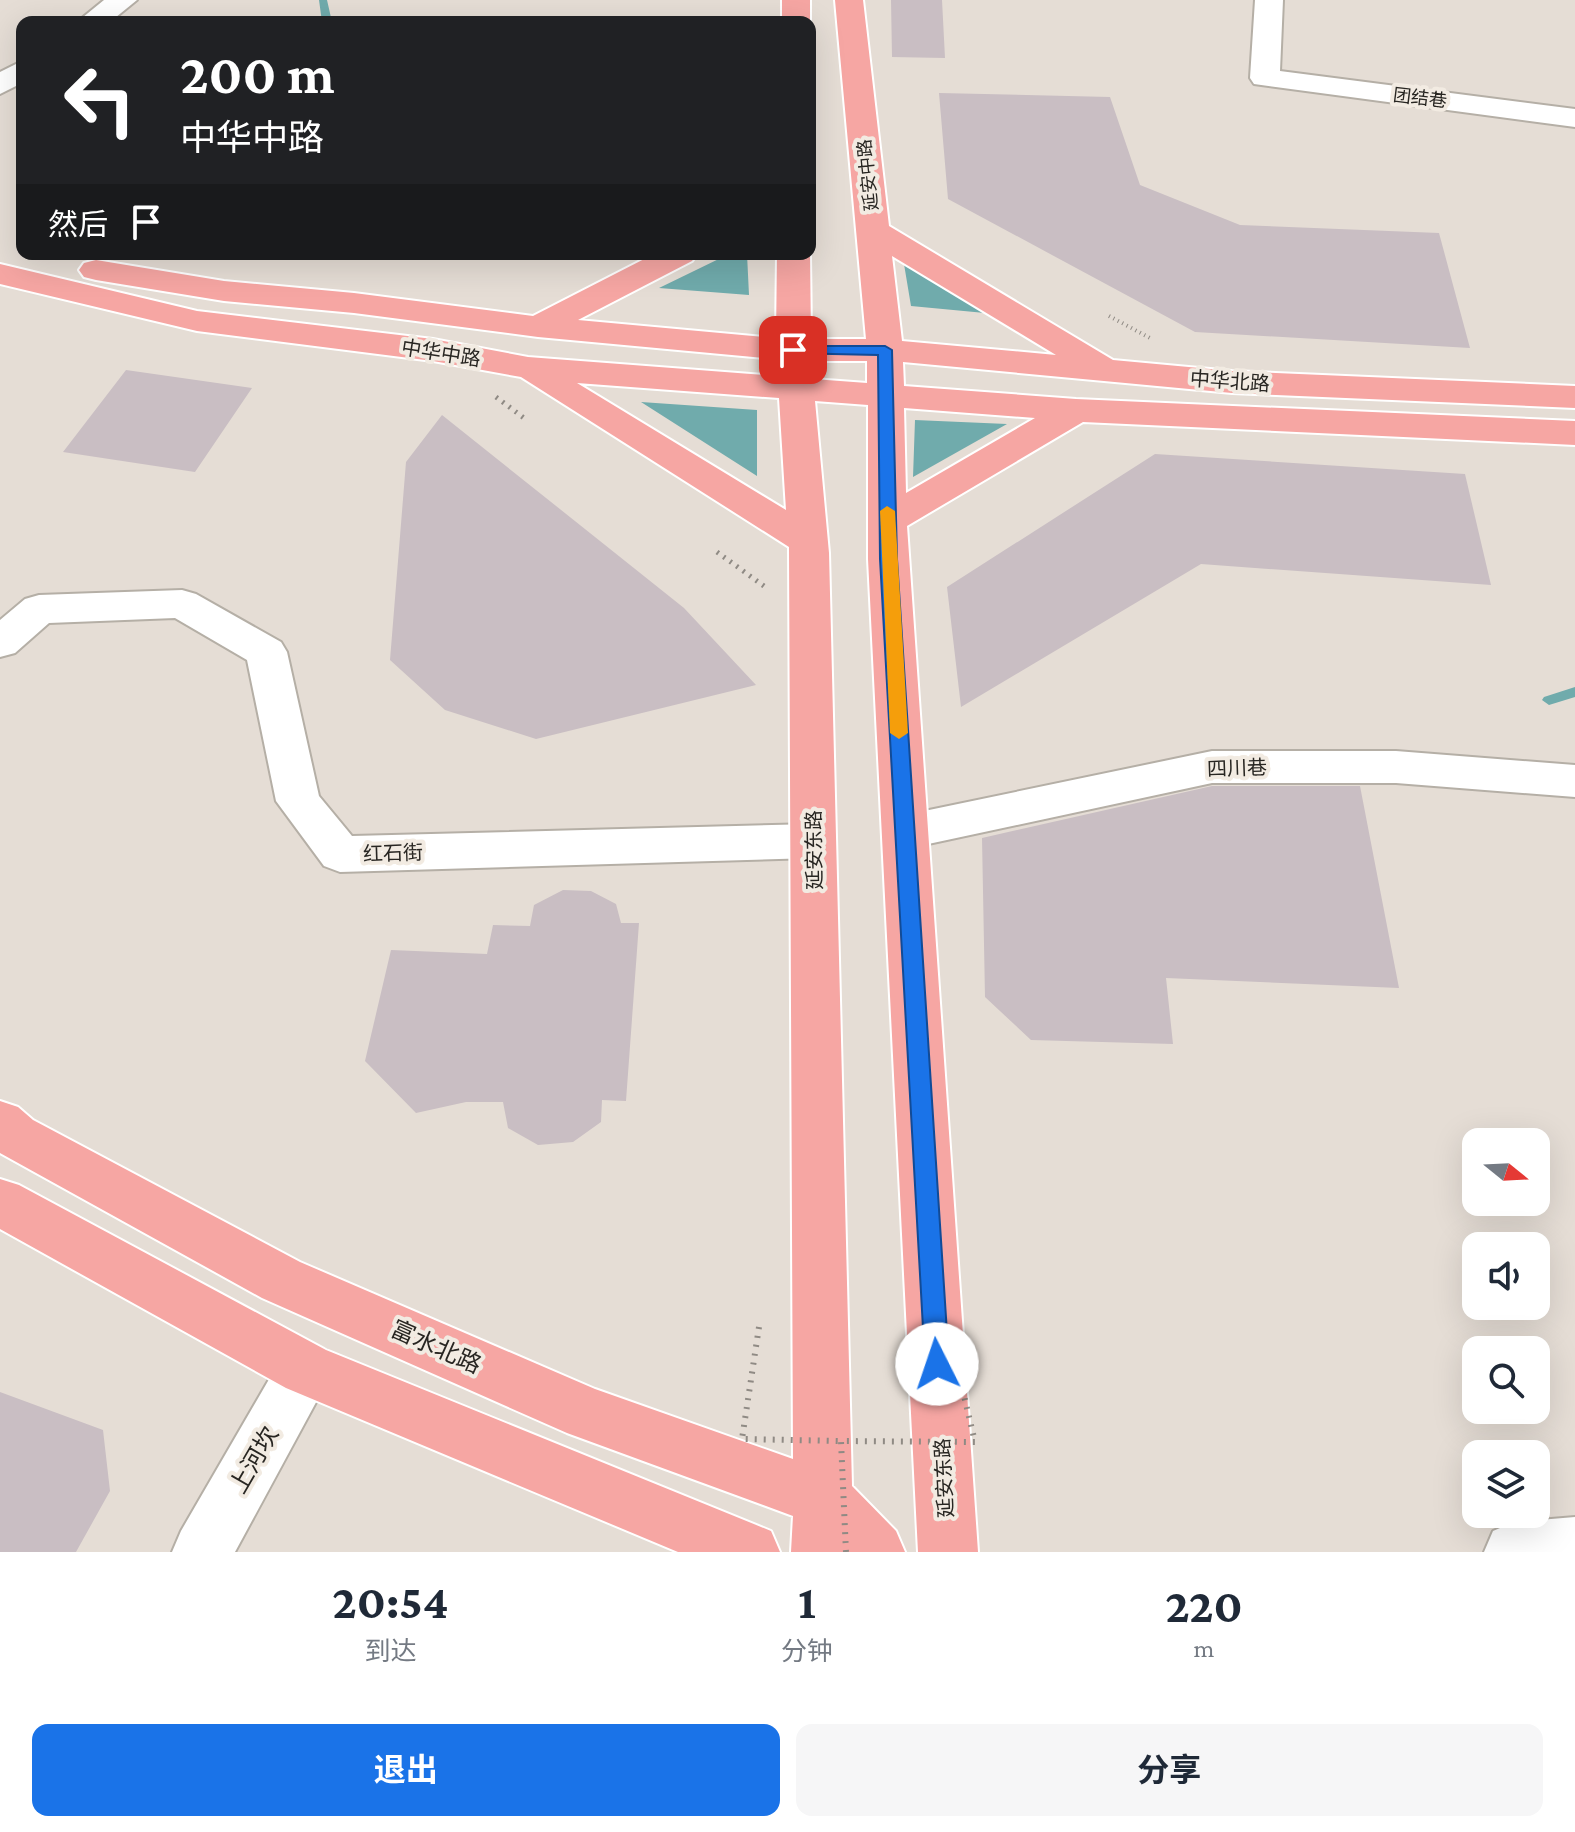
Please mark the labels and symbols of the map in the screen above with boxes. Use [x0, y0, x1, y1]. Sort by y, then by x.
street label: 团结巷 [1392, 85, 1448, 111]
street label: 延安中路 [854, 138, 882, 212]
pin [759, 316, 827, 384]
street label: 中华中路 [400, 336, 482, 370]
street label: 中华北路 [1189, 367, 1271, 395]
street label: 四川巷 [1207, 756, 1267, 780]
street label: 延安东路 [802, 810, 826, 890]
street label: 红石街 [363, 841, 423, 865]
north arrow [1462, 1128, 1550, 1216]
street label: 富水北路 [387, 1315, 486, 1378]
position arrow [895, 1322, 979, 1406]
street label: 上河坎 [224, 1422, 283, 1498]
street label: 延安东路 [931, 1437, 957, 1519]

